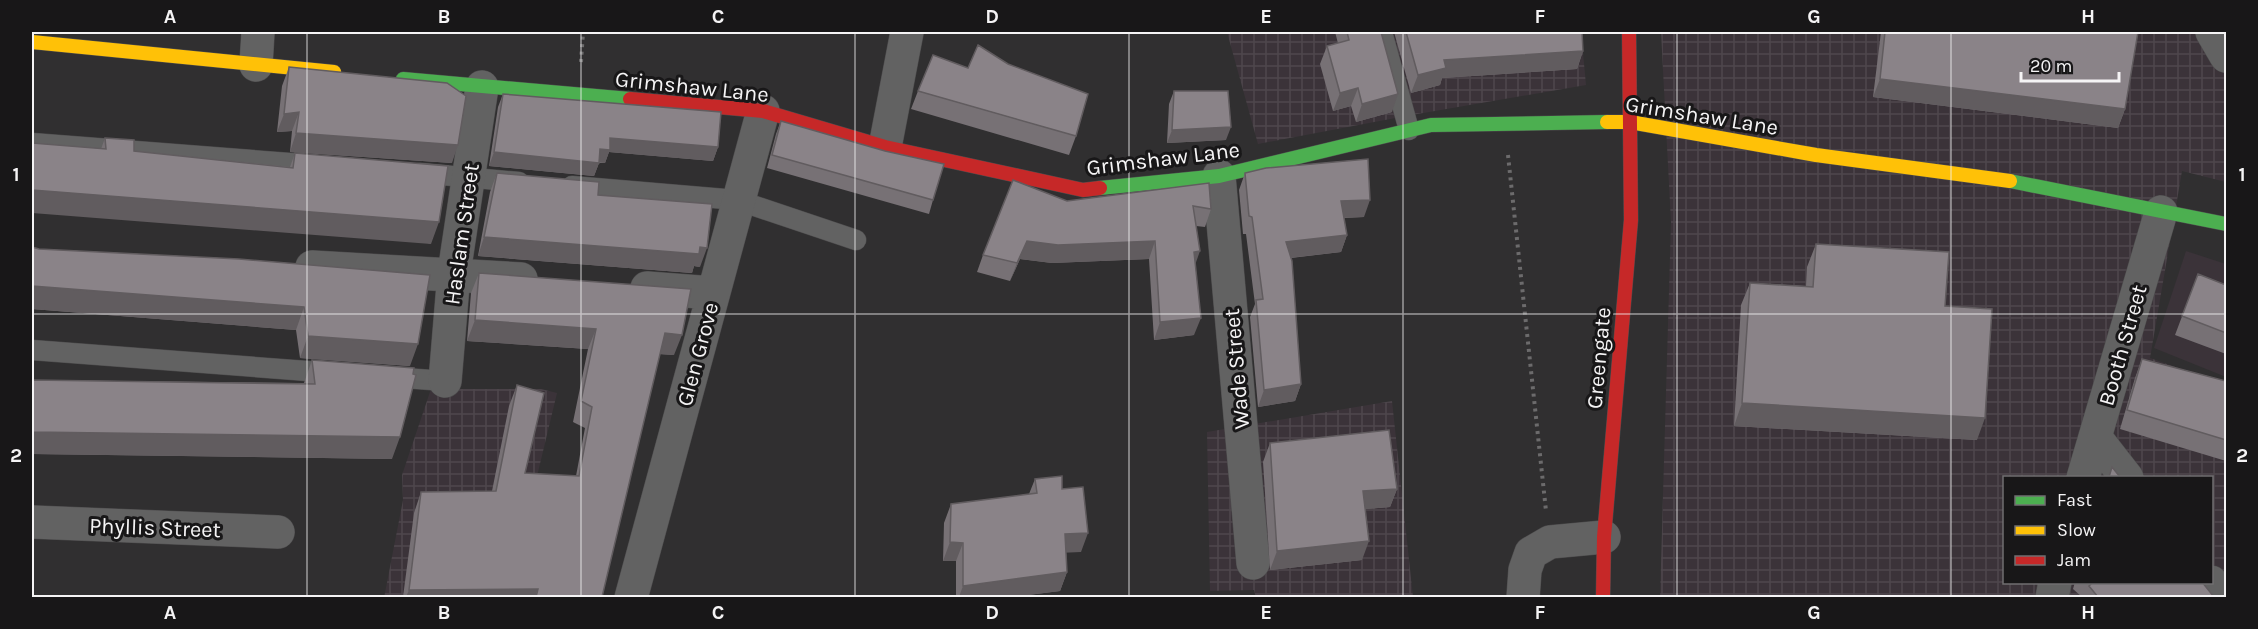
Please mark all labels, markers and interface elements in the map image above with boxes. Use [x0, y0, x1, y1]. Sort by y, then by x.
text: A [164, 5, 177, 28]
text: B [438, 5, 450, 28]
text: C [712, 5, 724, 28]
text: D [985, 5, 999, 28]
text: E [1260, 5, 1272, 28]
text: F [1535, 5, 1546, 28]
text: G [1807, 5, 1821, 28]
text: H [2081, 5, 2095, 28]
scale bar [2021, 45, 2118, 83]
text: 20 m [2030, 55, 2072, 77]
street label: Grimshaw Lane [614, 66, 770, 108]
street label: Grimshaw Lane [1624, 91, 1780, 141]
street label: Grimshaw Lane [1085, 137, 1241, 181]
street label: Haslam Street [439, 162, 485, 307]
text: 1 [12, 163, 20, 186]
text: 1 [2238, 163, 2246, 186]
street label: Booth Street [2093, 282, 2153, 409]
street label: Glen Grove [672, 299, 724, 409]
street label: Greengate [1582, 306, 1616, 410]
street label: Wade Street [1219, 307, 1255, 430]
text: 2 [10, 444, 22, 467]
text: 2 [2236, 444, 2248, 467]
legend [2003, 476, 2213, 584]
text: Fast [2057, 489, 2092, 511]
street label: Phyllis Street [89, 513, 221, 543]
text: Slow [2057, 519, 2096, 541]
text: Jam [2057, 549, 2091, 571]
text: A [164, 601, 177, 624]
text: B [438, 601, 450, 624]
text: C [712, 601, 724, 624]
text: D [985, 601, 999, 624]
text: E [1260, 601, 1272, 624]
text: F [1535, 601, 1546, 624]
text: G [1807, 601, 1821, 624]
text: H [2081, 601, 2095, 624]

